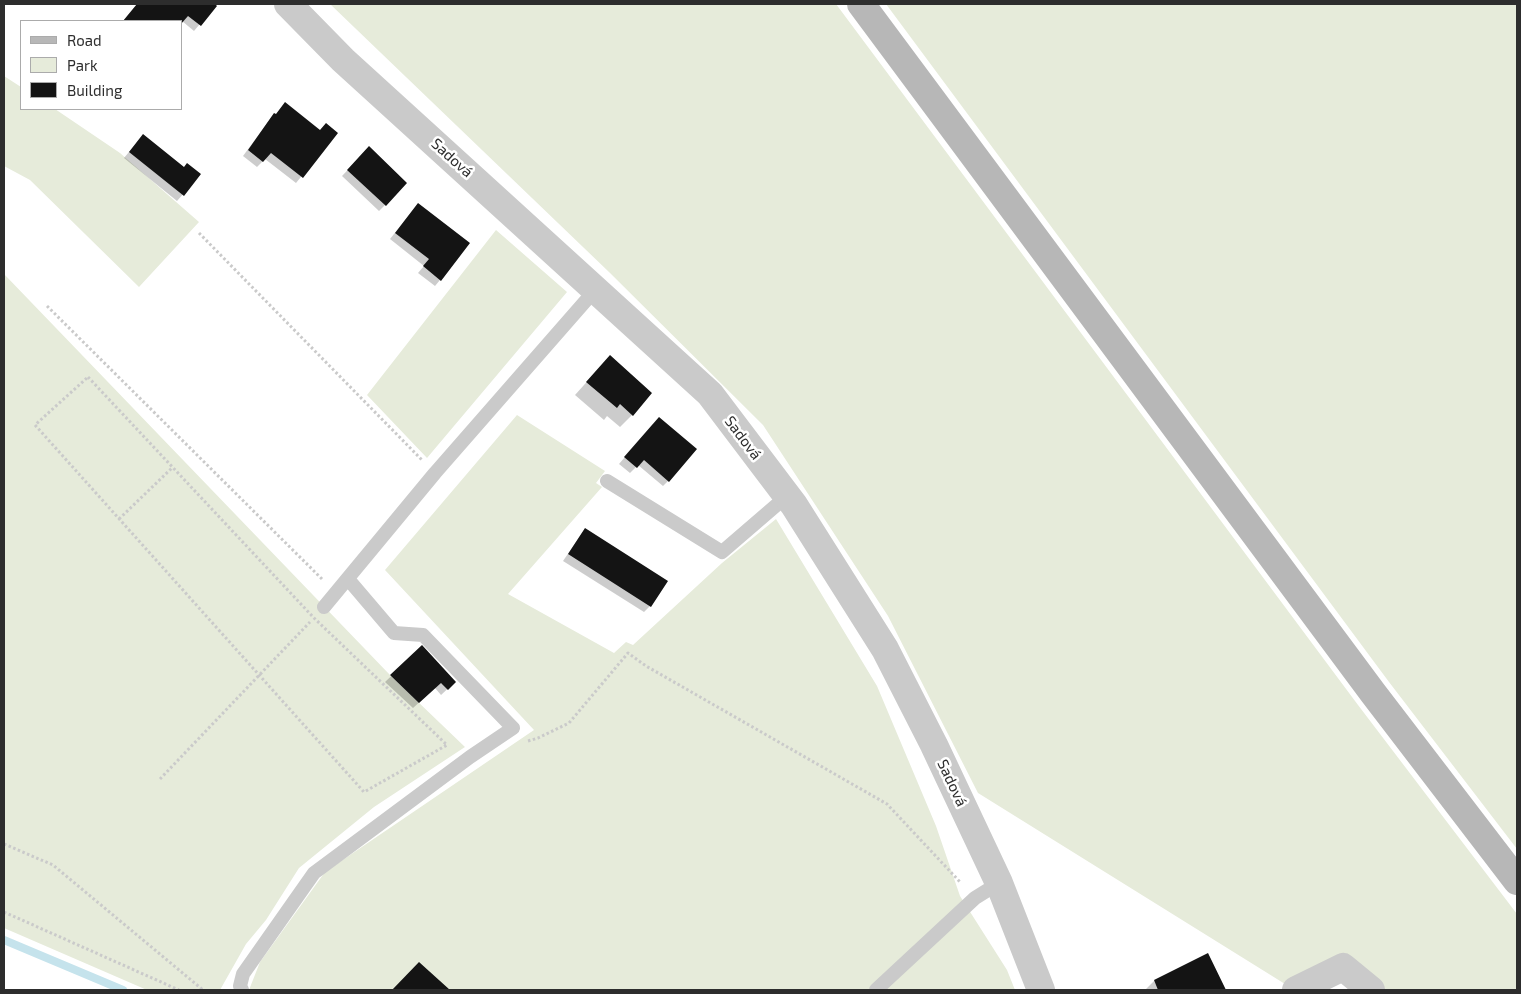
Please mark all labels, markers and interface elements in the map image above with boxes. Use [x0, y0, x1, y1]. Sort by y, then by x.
legend [20, 20, 182, 110]
text: Road [67, 31, 102, 49]
text: Park [67, 56, 98, 74]
text: Building [67, 81, 122, 99]
street label: Sadová [427, 135, 477, 181]
street label: Sadová [721, 413, 765, 463]
street label: Sadová [933, 757, 971, 809]

